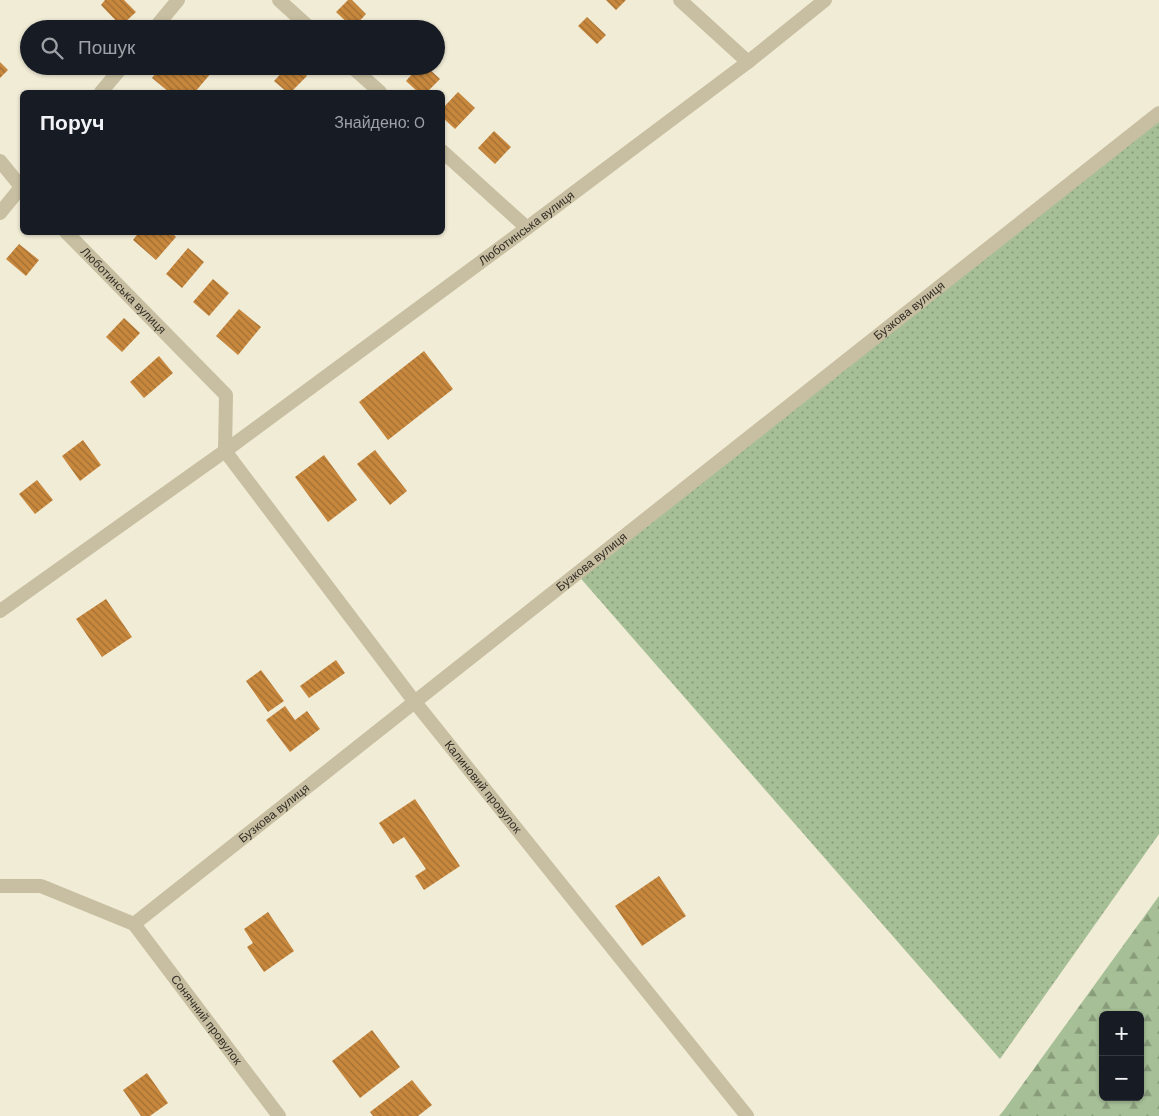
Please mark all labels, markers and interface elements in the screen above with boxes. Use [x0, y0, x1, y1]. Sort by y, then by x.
search box [20, 20, 445, 75]
icon: search [38, 34, 66, 62]
text: Пошук [78, 35, 135, 60]
text: Поруч [40, 109, 104, 137]
text: Знайдено: 0 [334, 112, 425, 133]
street label: Люботинська вулиця [475, 187, 578, 269]
street label: Люботинська вулиця [77, 244, 170, 337]
street label: Бузкова вулиця [870, 278, 948, 344]
street label: Бузкова вулиця [553, 529, 630, 595]
street label: Калиновий провулок [441, 737, 526, 837]
street label: Бузкова вулиця [235, 780, 313, 846]
street label: Сонячний провулок [167, 972, 246, 1069]
map controls [1099, 1011, 1144, 1101]
button: + [1099, 1011, 1144, 1056]
button: − [1099, 1056, 1144, 1101]

